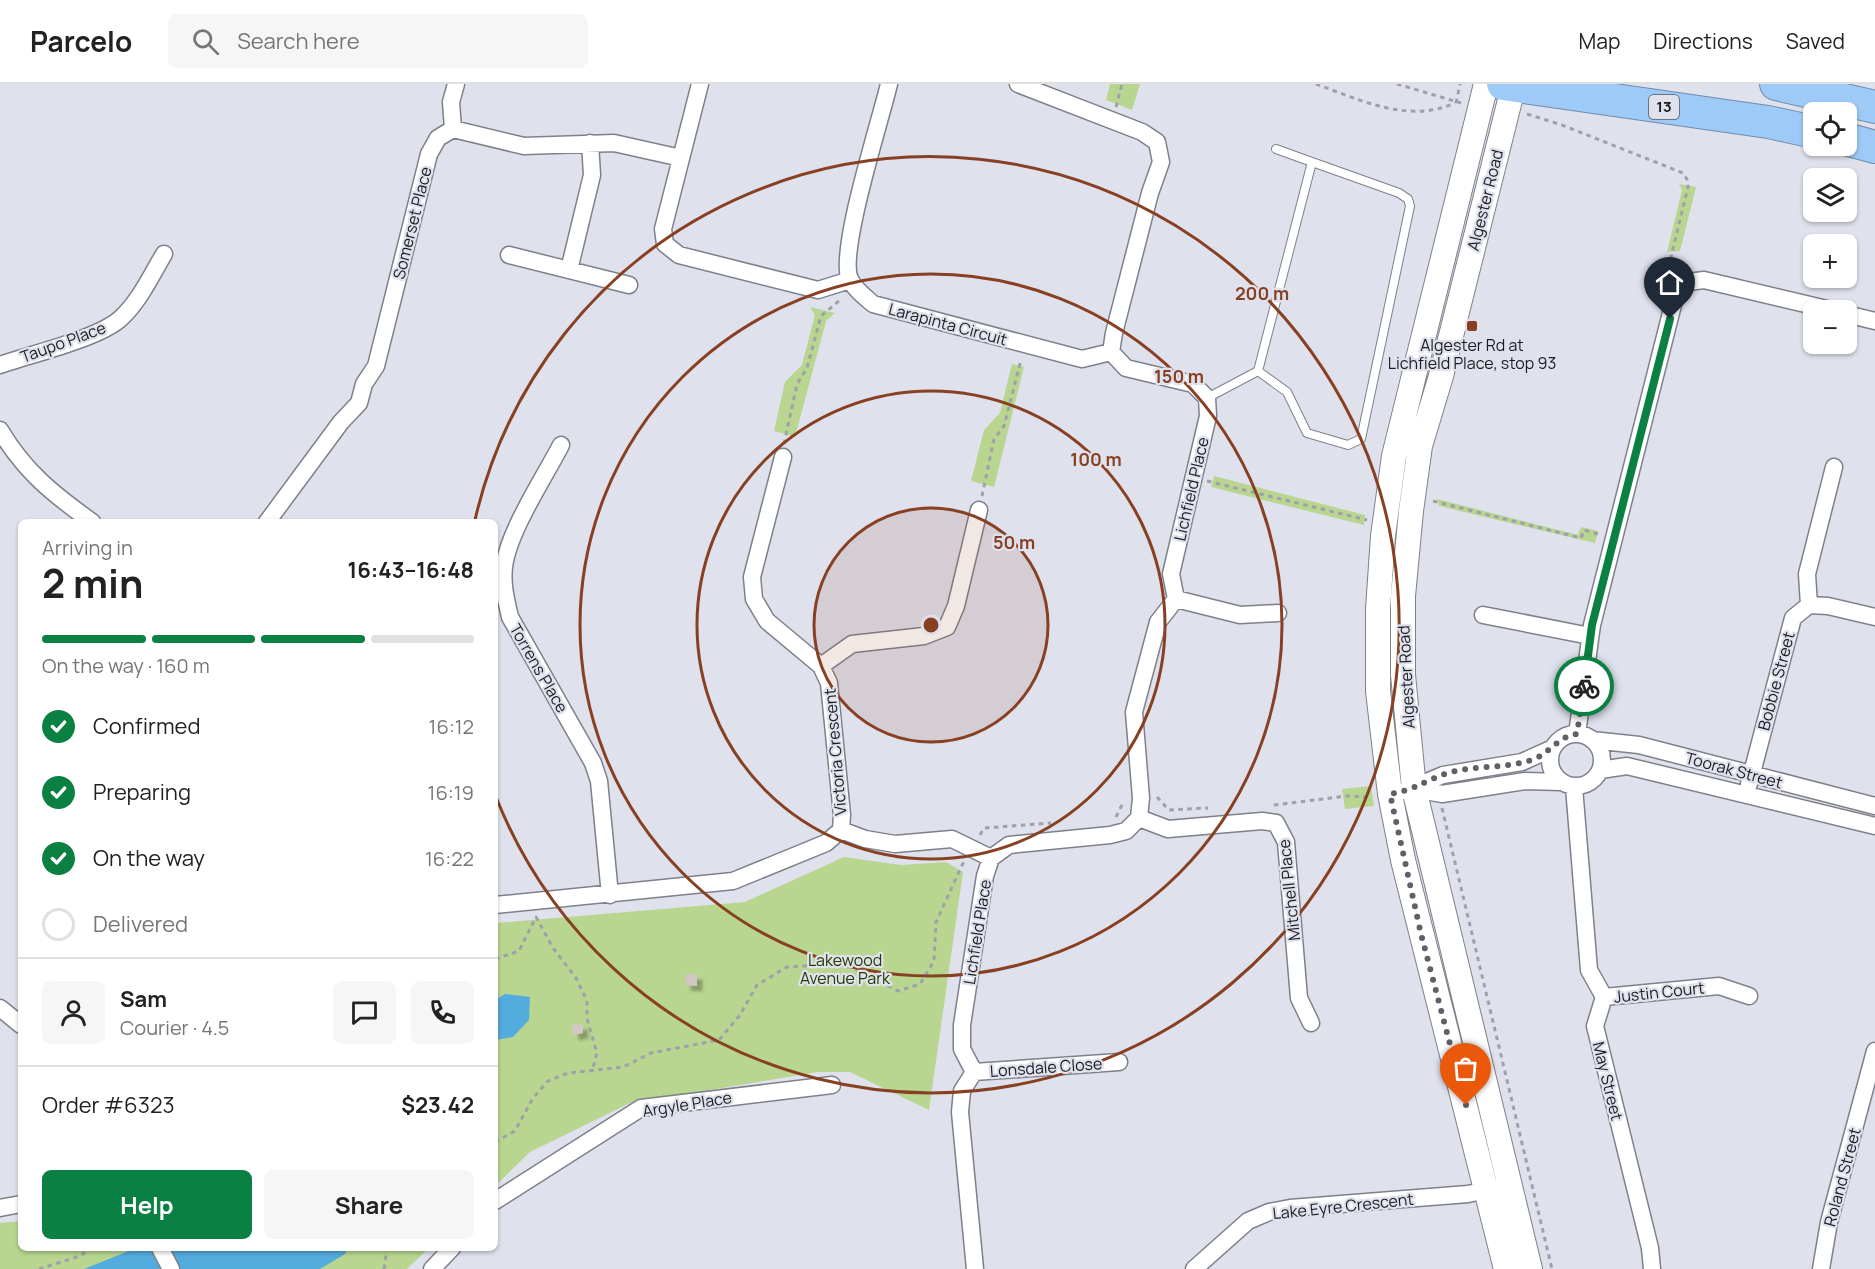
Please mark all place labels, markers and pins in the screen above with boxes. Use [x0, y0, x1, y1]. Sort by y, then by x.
pin [1644, 257, 1695, 319]
marker: Algester Rd at Lichfield Place, stop 93 [1465, 319, 1479, 333]
place label: Algester Rd at Lichfield Place, stop 93 [1388, 334, 1556, 374]
centre of rings [921, 615, 941, 635]
pin [1440, 1043, 1491, 1105]

